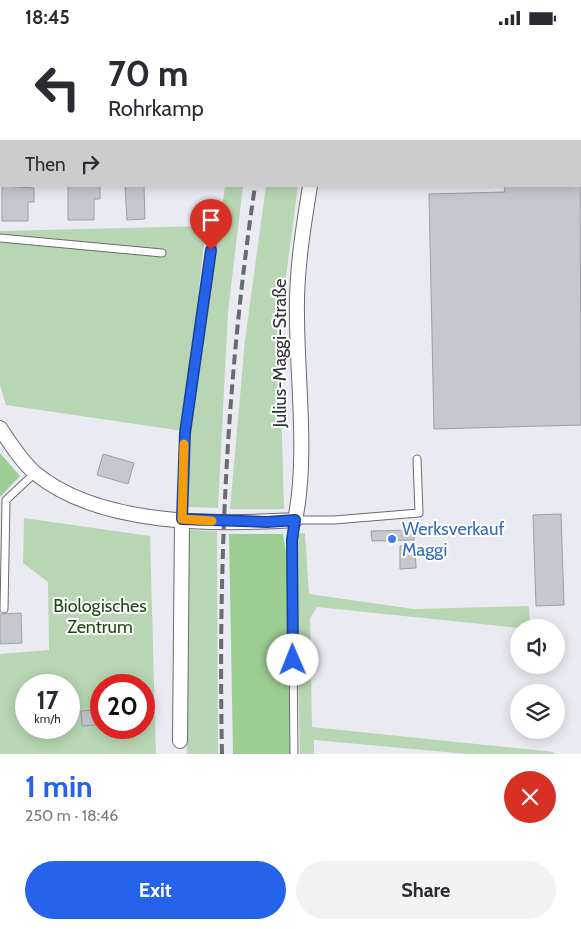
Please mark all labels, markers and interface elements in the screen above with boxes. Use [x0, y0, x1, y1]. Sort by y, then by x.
text: 18:45 [25, 6, 70, 29]
text: 70 m [108, 52, 189, 95]
icon: left [25, 55, 90, 120]
text: Rohrkamp [108, 95, 204, 122]
icon: right [76, 150, 104, 178]
text: Then [25, 153, 66, 176]
pin [190, 199, 232, 250]
icon: arrive [197, 206, 225, 234]
street label: Julius-Maggi-Straße [269, 278, 291, 429]
place label: Werksverkauf Maggi [402, 518, 504, 561]
marker: Werksverkauf Maggi [386, 533, 398, 545]
park label: Biologisches Zentrum [53, 595, 147, 638]
map controls [510, 619, 565, 739]
button: sound [510, 619, 565, 674]
position arrow [266, 633, 318, 685]
speed limit sign: 20 [90, 674, 155, 739]
button: layers [510, 684, 565, 739]
text: 17 [37, 685, 58, 715]
text: km/h [34, 711, 61, 726]
text: 1 min [25, 768, 93, 805]
button: close [504, 771, 556, 823]
text: 250 m · 18:46 [25, 806, 118, 825]
button: Exit [25, 861, 286, 919]
button: Share [296, 861, 556, 919]

